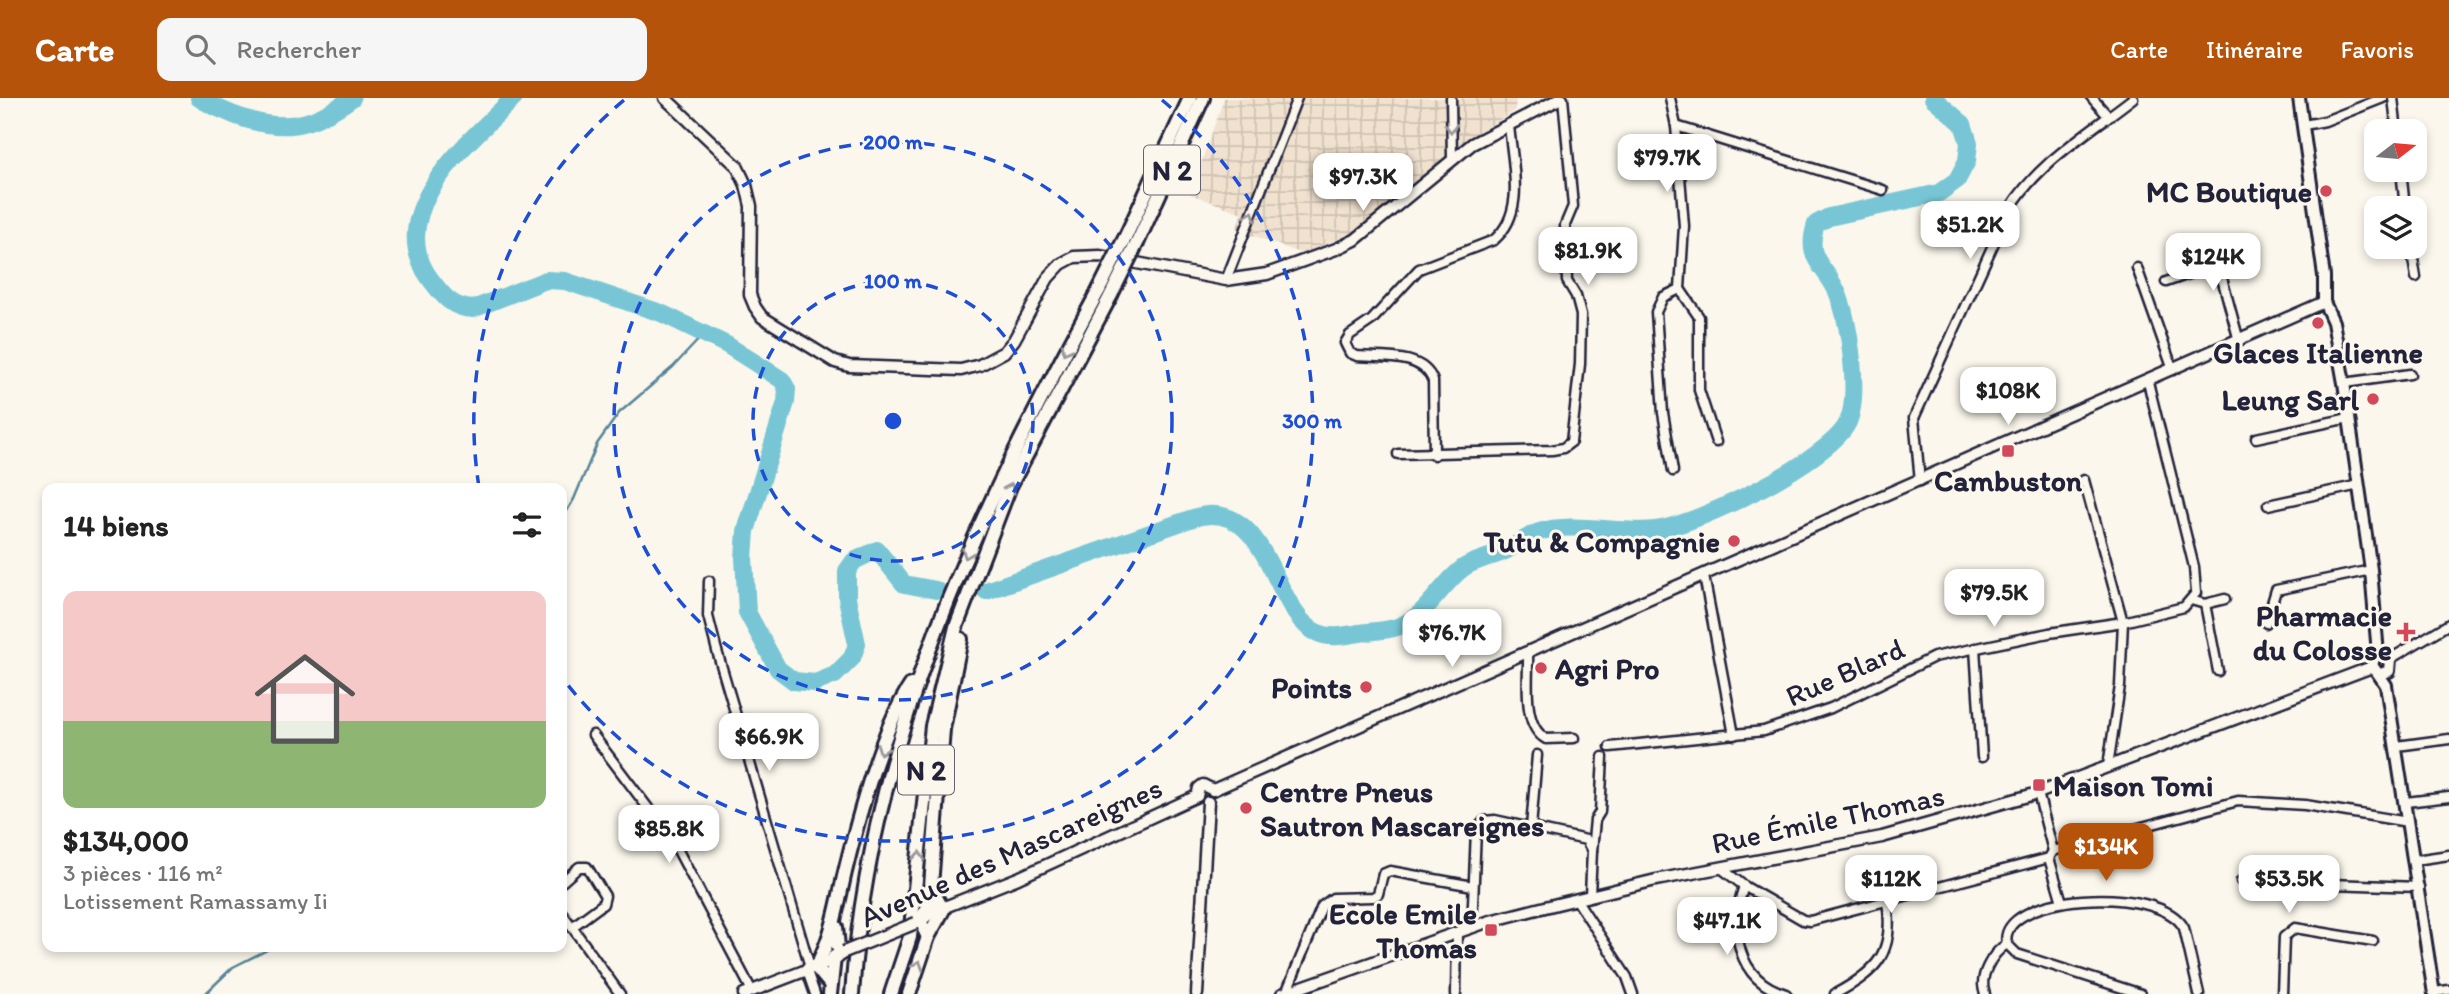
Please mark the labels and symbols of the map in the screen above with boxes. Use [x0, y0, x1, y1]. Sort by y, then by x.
north arrow [2364, 119, 2427, 182]
one-way arrow [1443, 124, 1459, 134]
text: 200 m [863, 129, 923, 154]
pin: $79.7K [1610, 134, 1724, 194]
road number: N 2 [1144, 146, 1200, 194]
pin: $97.3K [1306, 153, 1420, 213]
place label: MC Boutique [2146, 173, 2312, 210]
marker: MC Boutique [2318, 183, 2334, 199]
pin: $51.2K [1913, 202, 2027, 261]
one-way arrow [1242, 211, 1256, 223]
pin: $81.9K [1531, 228, 1645, 287]
pin: $124K [2164, 234, 2262, 293]
text: 100 m [864, 268, 922, 293]
marker: Glaces Italienne [2310, 315, 2326, 331]
place label: Glaces Italienne [2213, 334, 2423, 371]
one-way arrow [1061, 343, 1074, 355]
pin: $108K [1959, 368, 2057, 427]
place label: Leung Sarl [2221, 381, 2359, 418]
marker: Leung Sarl [2365, 391, 2381, 407]
text: 300 m [1282, 408, 1342, 433]
centre of rings [881, 409, 905, 433]
marker: Cambuston [2000, 443, 2016, 459]
place label: Cambuston [1934, 462, 2083, 499]
one-way arrow [1002, 483, 1016, 495]
place label: Tutu & Compagnie [1483, 523, 1720, 560]
marker: Tutu & Compagnie [1726, 533, 1742, 549]
one-way arrow [961, 548, 975, 560]
pin: $79.5K [1937, 570, 2051, 629]
place label: Pharmacie du Colosse [2253, 597, 2392, 668]
pin: $76.7K [1395, 610, 1509, 669]
marker: Pharmacie du Colosse [2398, 624, 2414, 640]
street label: Rue Blard [1780, 629, 1910, 715]
place label: Agri Pro [1554, 650, 1660, 687]
marker: Agri Pro [1533, 660, 1549, 676]
place label: Points [1271, 669, 1352, 706]
marker: Points [1358, 679, 1374, 695]
pin: $66.9K [712, 714, 826, 773]
one-way arrow [877, 743, 891, 755]
road number: N 2 [898, 746, 954, 794]
place label: Maison Tomi [2053, 767, 2213, 804]
street label: Avenue des Mascareignes [854, 769, 1168, 935]
place label: Centre Pneus Sautron Mascareignes [1260, 773, 1545, 844]
street label: Rue Émile Thomas [1708, 776, 1948, 862]
marker: Maison Tomi [2031, 777, 2047, 793]
marker: Centre Pneus Sautron Mascareignes [1238, 800, 1254, 816]
pin: $85.8K [612, 806, 726, 865]
pin: $134K [2057, 824, 2155, 883]
one-way arrow [911, 850, 926, 862]
pin: $112K [1842, 856, 1940, 915]
pin: $53.5K [2232, 856, 2346, 915]
place label: Ecole Emile Thomas [1329, 895, 1477, 966]
pin: $47.1K [1670, 898, 1784, 957]
marker: Ecole Emile Thomas [1483, 922, 1499, 938]
one-way arrow [910, 960, 924, 972]

